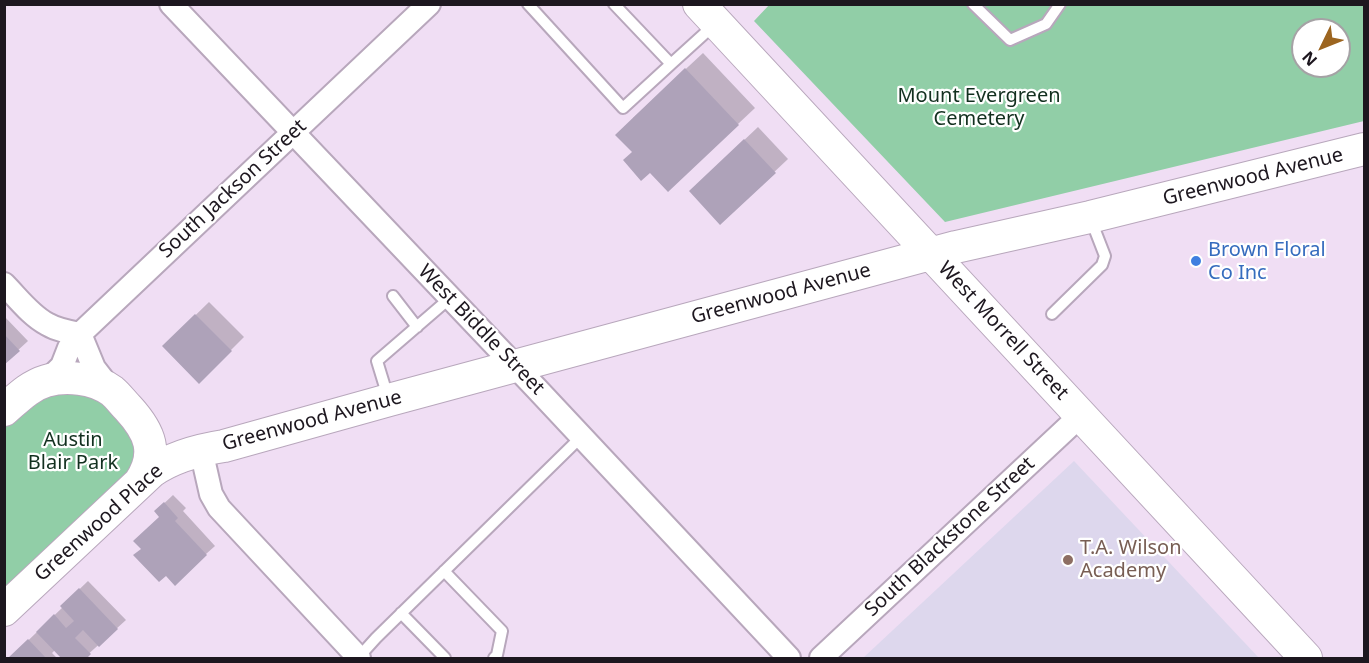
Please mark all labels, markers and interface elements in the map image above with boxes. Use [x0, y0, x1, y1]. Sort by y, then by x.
north arrow [1291, 18, 1351, 78]
text: N [1297, 47, 1322, 71]
park label: Mount Evergreen Cemetery [897, 84, 1061, 131]
street label: South Jackson Street [155, 115, 311, 263]
street label: Greenwood Avenue [1160, 143, 1346, 211]
place label: Brown Floral Co Inc [1208, 238, 1326, 285]
marker: Brown Floral Co Inc [1189, 254, 1203, 268]
street label: West Morrell Street [933, 257, 1073, 405]
street label: Greenwood Avenue [689, 258, 873, 330]
street label: West Biddle Street [413, 260, 549, 400]
street label: Greenwood Avenue [220, 385, 404, 457]
park label: Austin Blair Park [28, 428, 118, 475]
street label: South Blackstone Street [860, 452, 1040, 622]
street label: Greenwood Place [30, 459, 168, 587]
place label: T.A. Wilson Academy [1080, 536, 1182, 583]
marker: T.A. Wilson Academy [1061, 553, 1075, 567]

